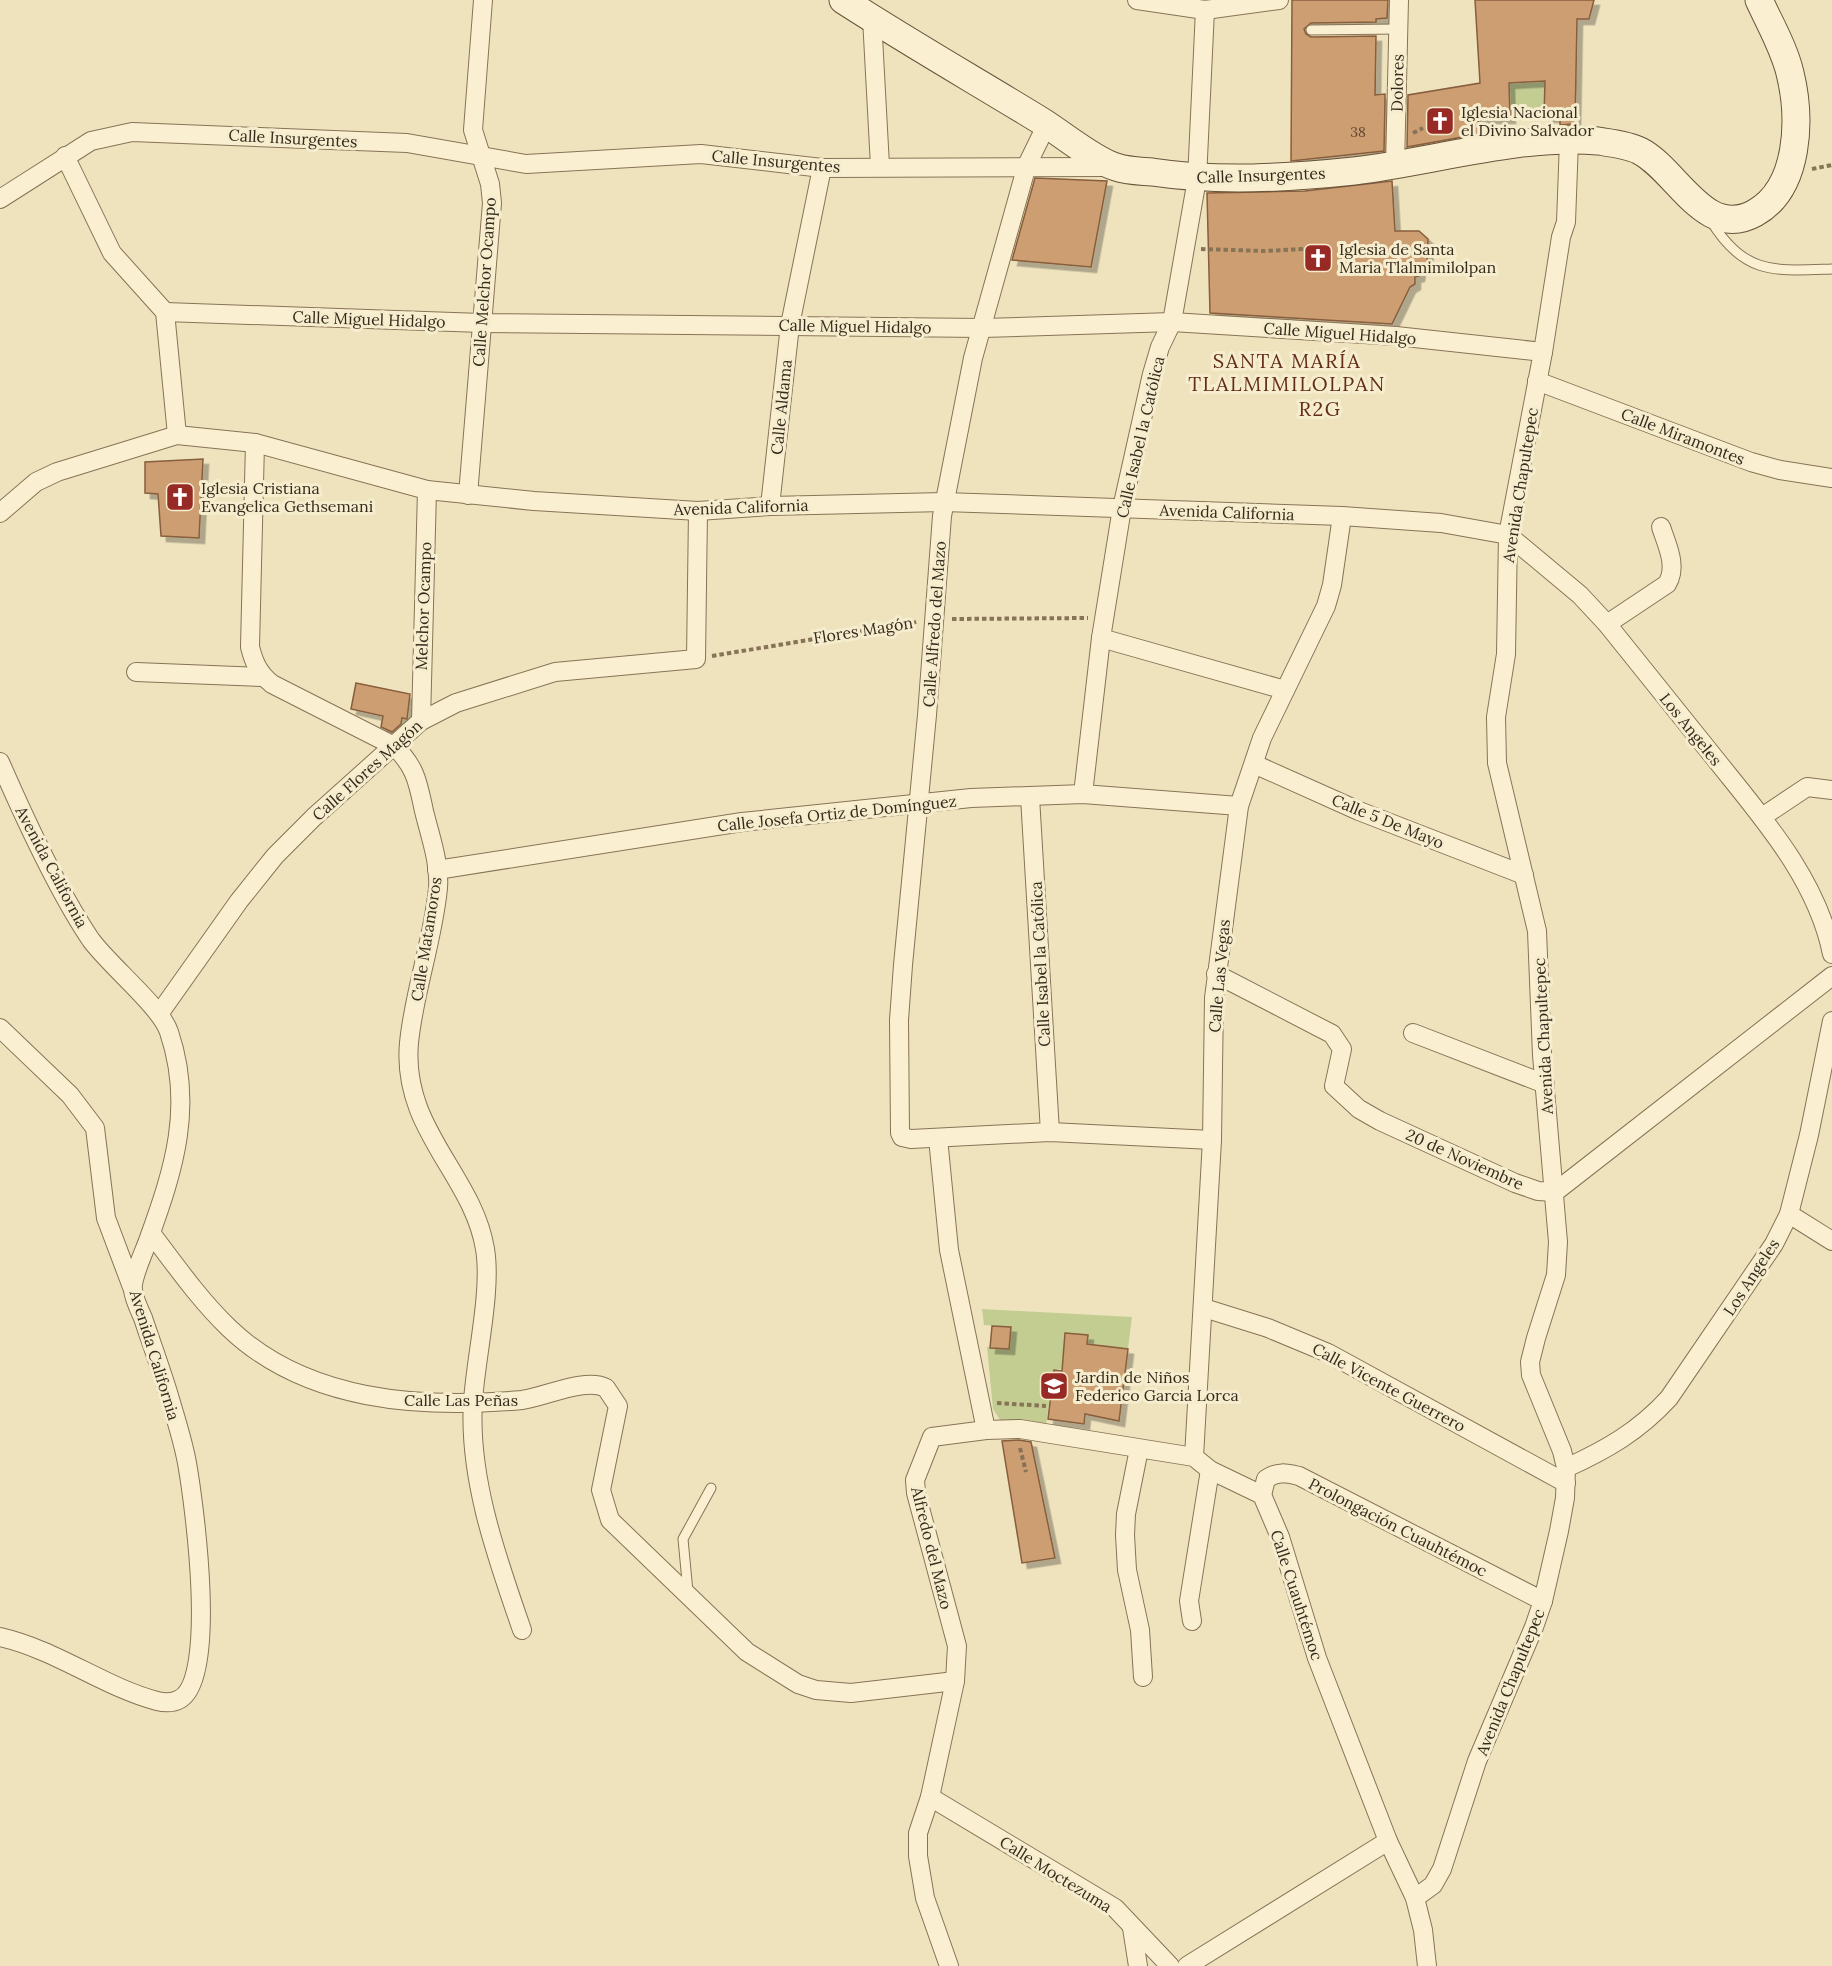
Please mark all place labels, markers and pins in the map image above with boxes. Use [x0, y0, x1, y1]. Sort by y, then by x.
place label: Iglesia Nacional el Divino Salvador [1461, 102, 1594, 140]
church icon: Iglesia Nacional el Divino Salvador [1424, 105, 1456, 137]
place label: Iglesia de Santa Maria Tlalmimilolpan [1339, 239, 1497, 277]
church icon: Iglesia de Santa Maria Tlalmimilolpan [1302, 242, 1334, 274]
place label: Iglesia Cristiana Evangelica Gethsemani [201, 478, 373, 516]
church icon: Iglesia Cristiana Evangelica Gethsemani [164, 481, 196, 513]
place label: Jardin de Niños Federico Garcia Lorca [1074, 1367, 1239, 1405]
school or university icon: Jardin de Niños Federico Garcia Lorca [1038, 1370, 1070, 1402]

